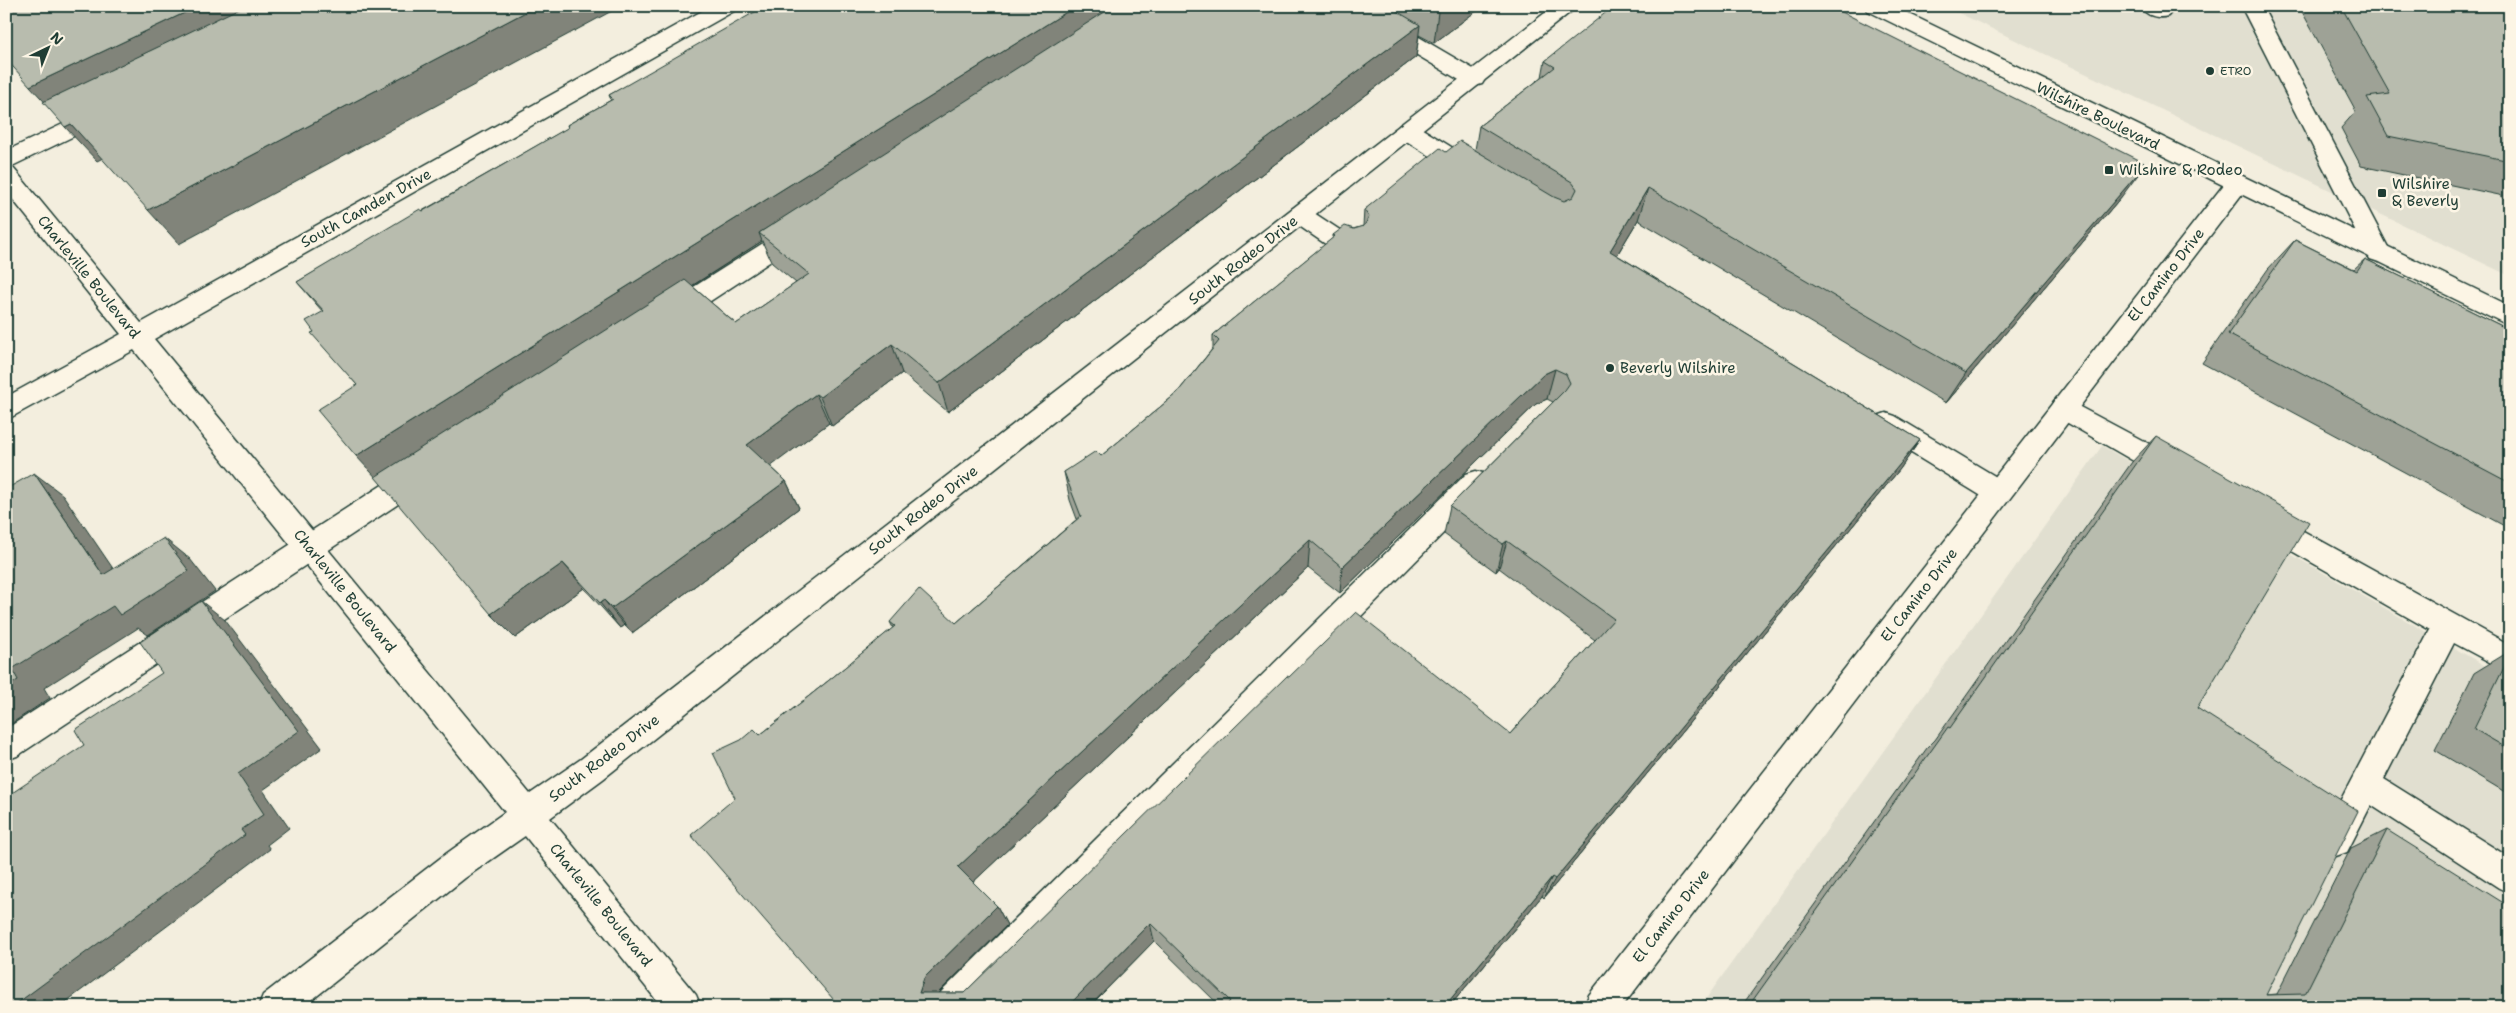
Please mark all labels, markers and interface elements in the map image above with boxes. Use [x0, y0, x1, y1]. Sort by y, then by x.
north arrow [22, 22, 72, 72]
text: N [47, 28, 67, 49]
place label: ETRO [2220, 63, 2251, 79]
marker: ETRO [2204, 65, 2216, 77]
street label: Wilshire Boulevard [2033, 77, 2164, 155]
place label: Wilshire & Rodeo [2119, 160, 2242, 180]
street label: South Camden Drive [297, 164, 435, 252]
marker: Wilshire & Rodeo [2103, 164, 2115, 176]
place label: Wilshire & Beverly [2392, 174, 2459, 211]
marker: Wilshire & Beverly [2376, 187, 2388, 199]
street label: Charleville Boulevard [33, 211, 145, 343]
street label: South Rodeo Drive [1184, 211, 1302, 309]
street label: El Camino Drive [2123, 224, 2209, 326]
place label: Beverly Wilshire [1620, 358, 1736, 378]
marker: Beverly Wilshire [1604, 362, 1616, 374]
street label: South Rodeo Drive [864, 461, 982, 559]
street label: Charleville Boulevard [289, 525, 401, 657]
street label: El Camino Drive [1876, 544, 1962, 646]
street label: South Rodeo Drive [544, 710, 664, 806]
street label: Charleville Boulevard [545, 839, 657, 971]
street label: El Camino Drive [1628, 865, 1714, 967]

